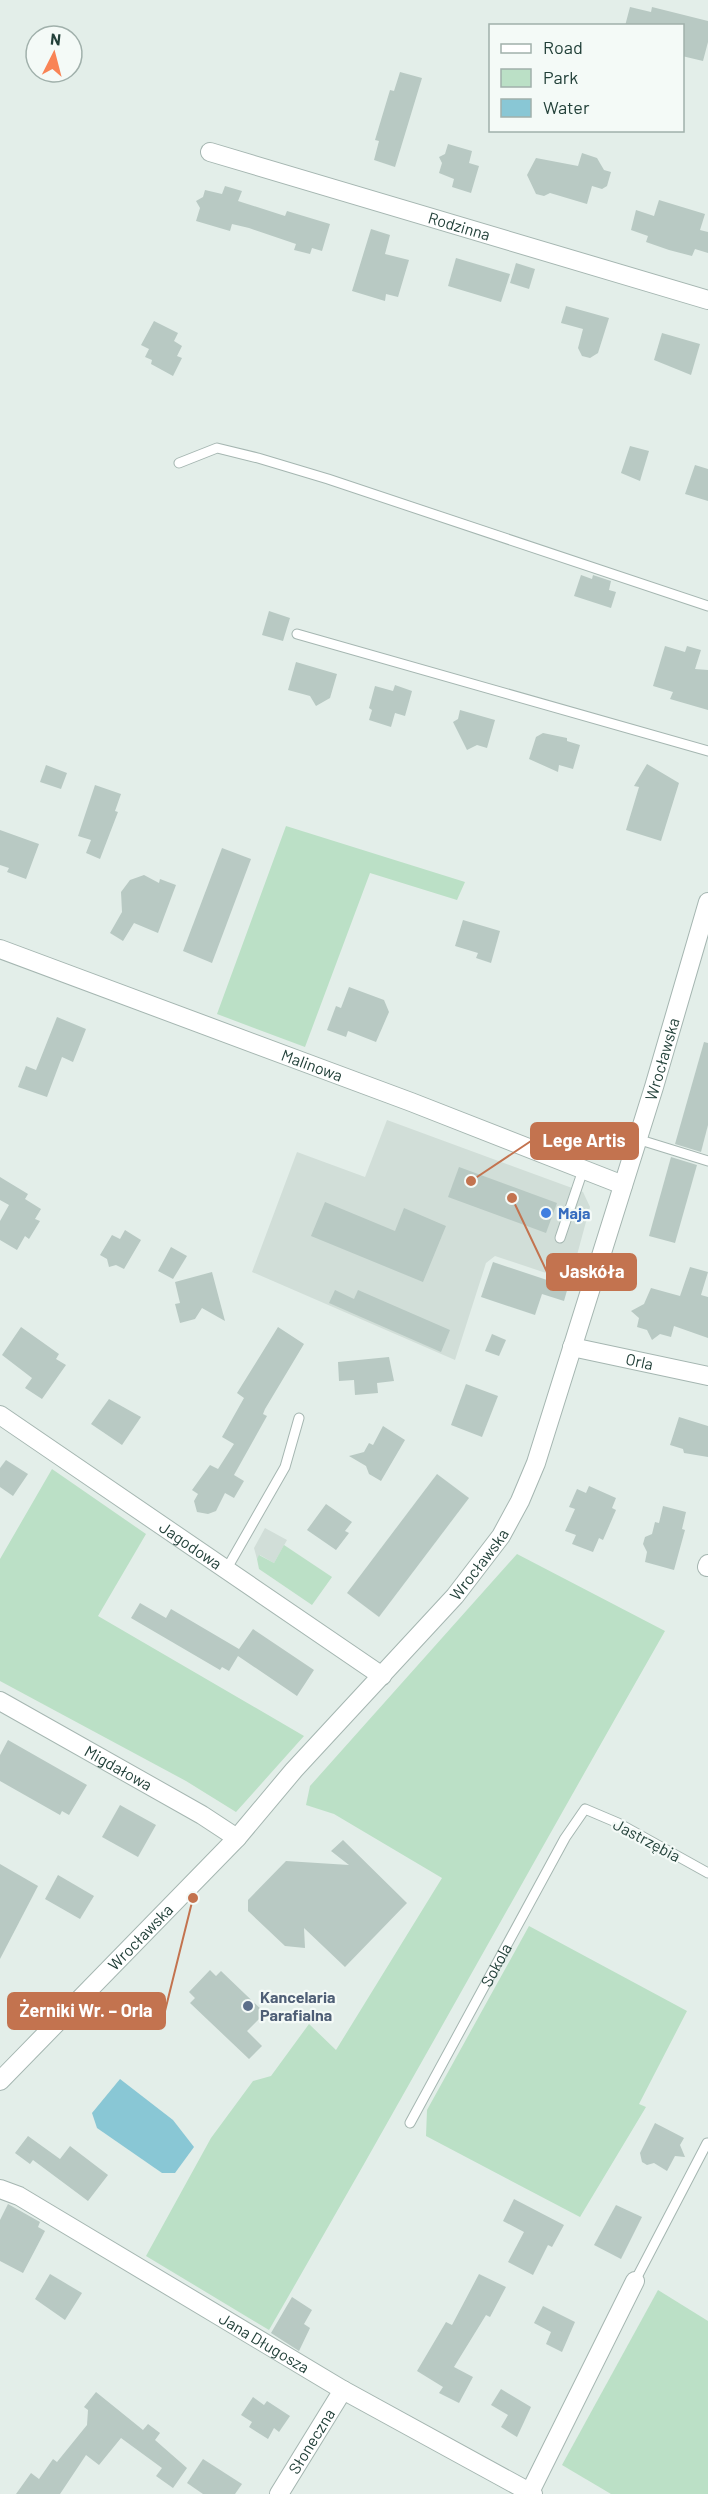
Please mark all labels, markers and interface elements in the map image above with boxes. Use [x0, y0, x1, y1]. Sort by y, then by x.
north arrow [24, 24, 84, 84]
legend [489, 24, 684, 132]
text: N [49, 29, 62, 49]
text: Road [543, 36, 583, 58]
text: Park [543, 66, 578, 88]
text: Water [543, 96, 590, 118]
street label: Rodzinna [426, 207, 493, 244]
street label: Wrocławska [640, 1015, 683, 1103]
street label: Malinowa [279, 1045, 346, 1085]
callout: Lege Artis [531, 1123, 638, 1159]
text: Lege Artis [542, 1129, 626, 1151]
place label: Maja [558, 1203, 590, 1222]
marker: Maja [539, 1206, 553, 1220]
callout: Jaskóła [547, 1254, 636, 1290]
text: Jaskóła [559, 1260, 625, 1282]
street label: Orla [624, 1349, 655, 1373]
street label: Jagodowa [156, 1517, 226, 1573]
street label: Wrocławska [445, 1525, 512, 1604]
street label: Migdałowa [82, 1741, 156, 1794]
street label: Jastrzębia [610, 1814, 684, 1865]
street label: Wrocławska [103, 1900, 176, 1974]
street label: Sokola [476, 1940, 515, 1990]
place label: Kancelaria Parafialna [260, 1987, 335, 2024]
callout: Żerniki Wr. – Orla [8, 1993, 165, 2029]
text: Żerniki Wr. – Orla [19, 1999, 153, 2021]
marker: Kancelaria Parafialna [241, 1999, 255, 2013]
street label: Jana Długosza [216, 2308, 313, 2377]
street label: Słoneczna [284, 2405, 338, 2477]

